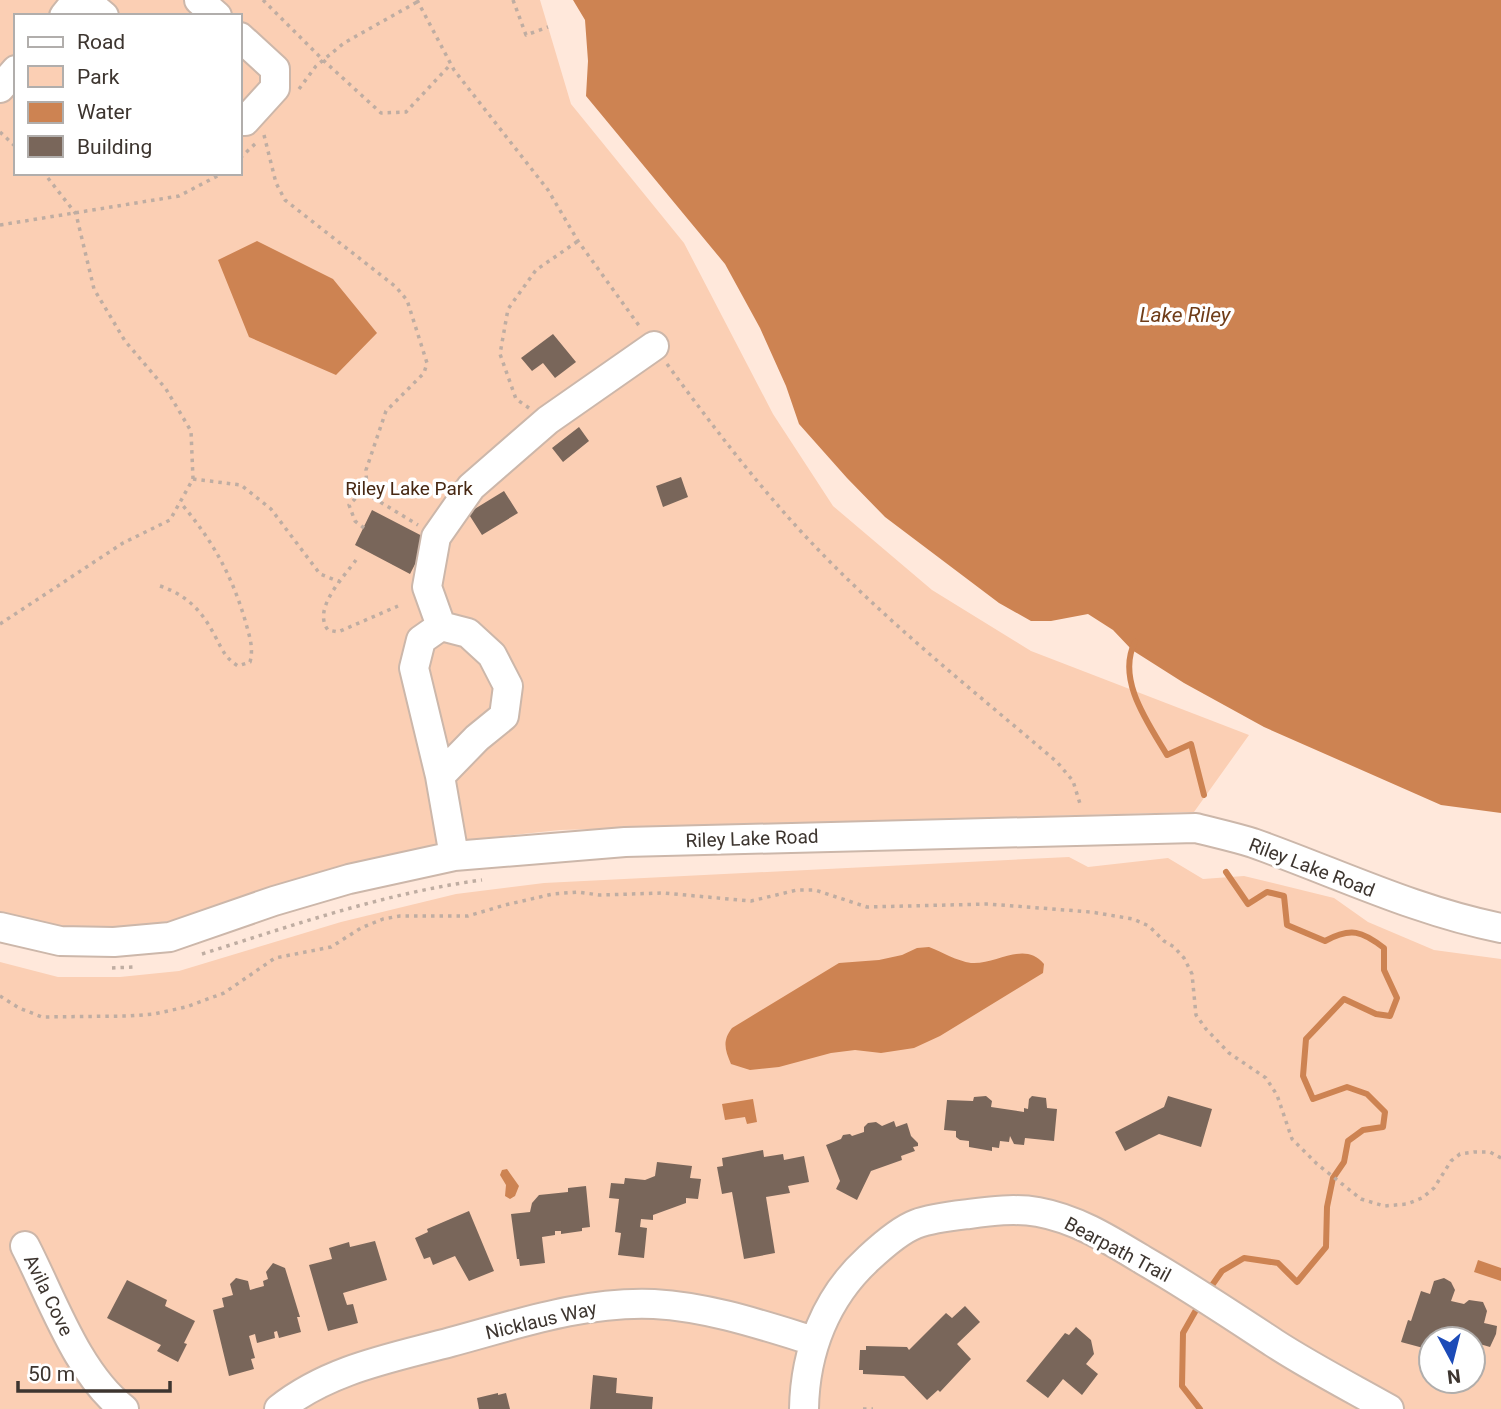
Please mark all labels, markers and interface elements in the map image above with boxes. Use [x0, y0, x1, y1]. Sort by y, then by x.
legend [14, 14, 242, 175]
text: Road [77, 30, 125, 54]
text: Park [77, 65, 120, 89]
text: Water [77, 100, 132, 124]
text: Building [77, 135, 152, 159]
water label: Lake Riley [1140, 303, 1232, 327]
park label: Riley Lake Park [345, 477, 473, 500]
street label: Riley Lake Road [685, 825, 819, 852]
street label: Riley Lake Road [1246, 833, 1378, 902]
street label: Bearpath Trail [1061, 1212, 1175, 1287]
street label: Avila Cove [19, 1251, 78, 1340]
street label: Nicklaus Way [483, 1297, 599, 1344]
north arrow [1417, 1325, 1487, 1395]
scale bar [18, 1350, 170, 1394]
text: 50 m [28, 1362, 75, 1386]
text: N [1446, 1364, 1462, 1389]

